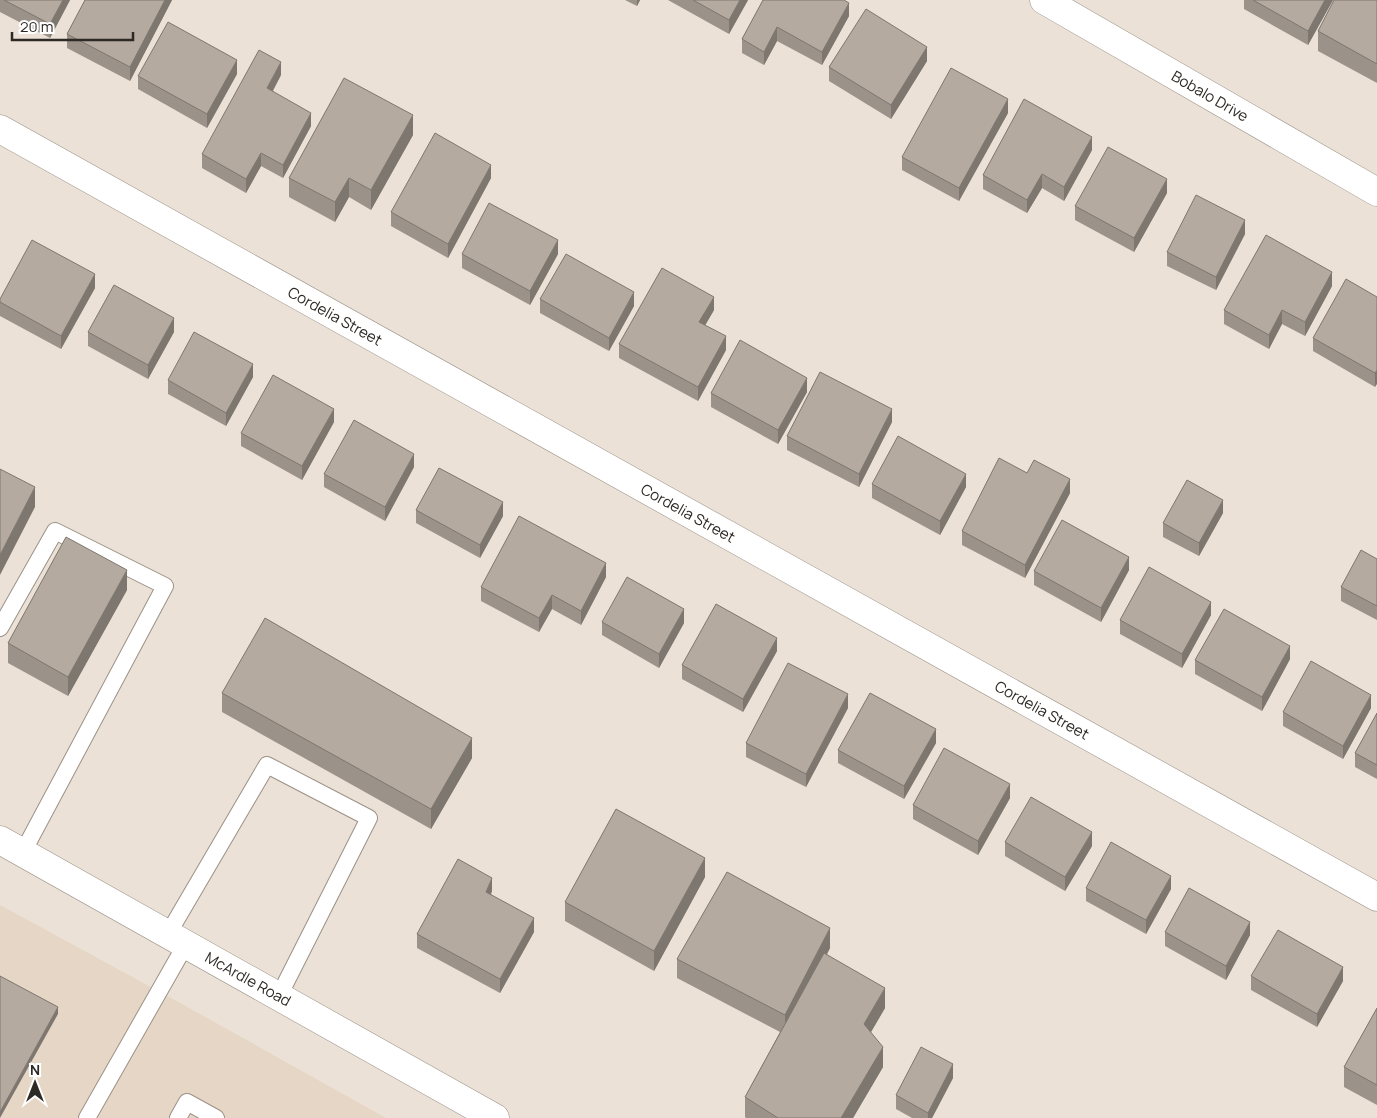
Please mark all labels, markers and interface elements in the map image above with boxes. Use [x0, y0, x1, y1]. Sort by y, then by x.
scale bar [12, 10, 134, 42]
text: 20 m [20, 16, 53, 37]
street label: Bobalo Drive [1168, 65, 1253, 127]
street label: Cordelia Street [284, 281, 386, 351]
street label: Cordelia Street [637, 478, 739, 548]
street label: Cordelia Street [991, 675, 1093, 745]
street label: McArdle Road [201, 947, 295, 1011]
north arrow [10, 1058, 60, 1108]
text: N [30, 1060, 40, 1079]

